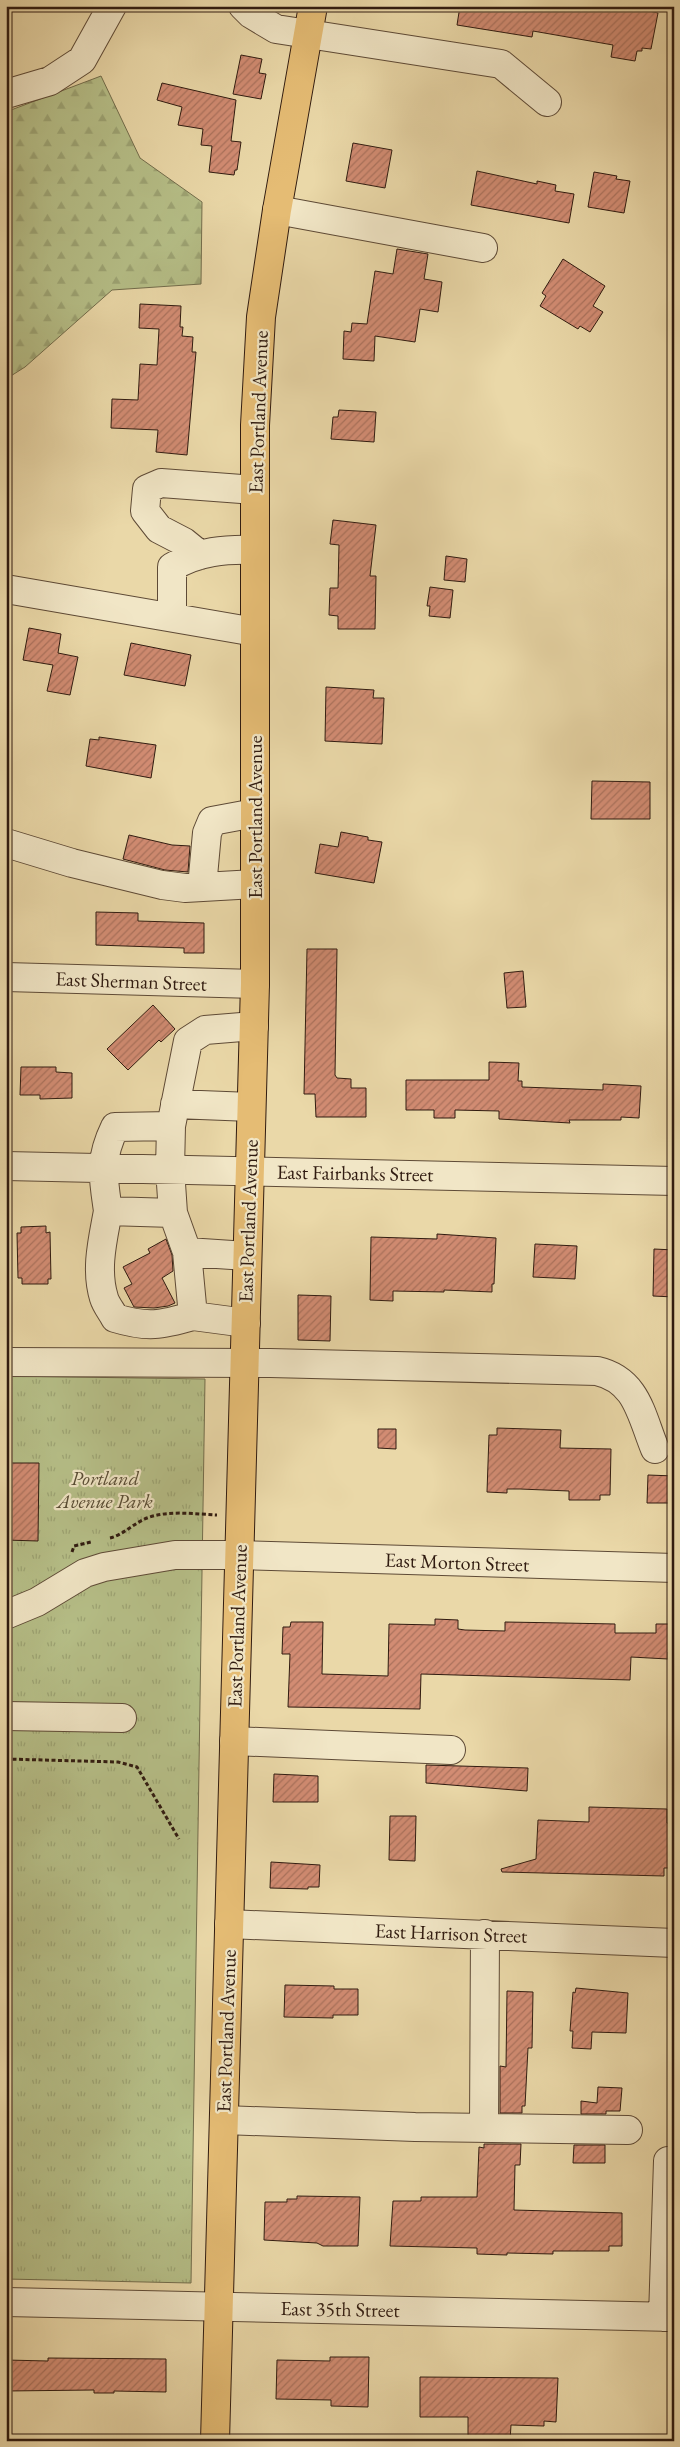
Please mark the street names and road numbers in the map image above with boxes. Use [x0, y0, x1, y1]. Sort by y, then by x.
street label: East Portland Avenue [242, 330, 274, 494]
street label: East Portland Avenue [242, 735, 268, 899]
street label: East Sherman Street [55, 965, 208, 997]
street label: East Portland Avenue [232, 1139, 264, 1303]
street label: East Fairbanks Street [276, 1159, 434, 1187]
street label: East Portland Avenue [221, 1544, 253, 1708]
street label: East Morton Street [384, 1546, 530, 1578]
street label: East Harrison Street [374, 1917, 529, 1949]
street label: East Portland Avenue [210, 1949, 242, 2113]
street label: East 35th Street [280, 2295, 401, 2323]

